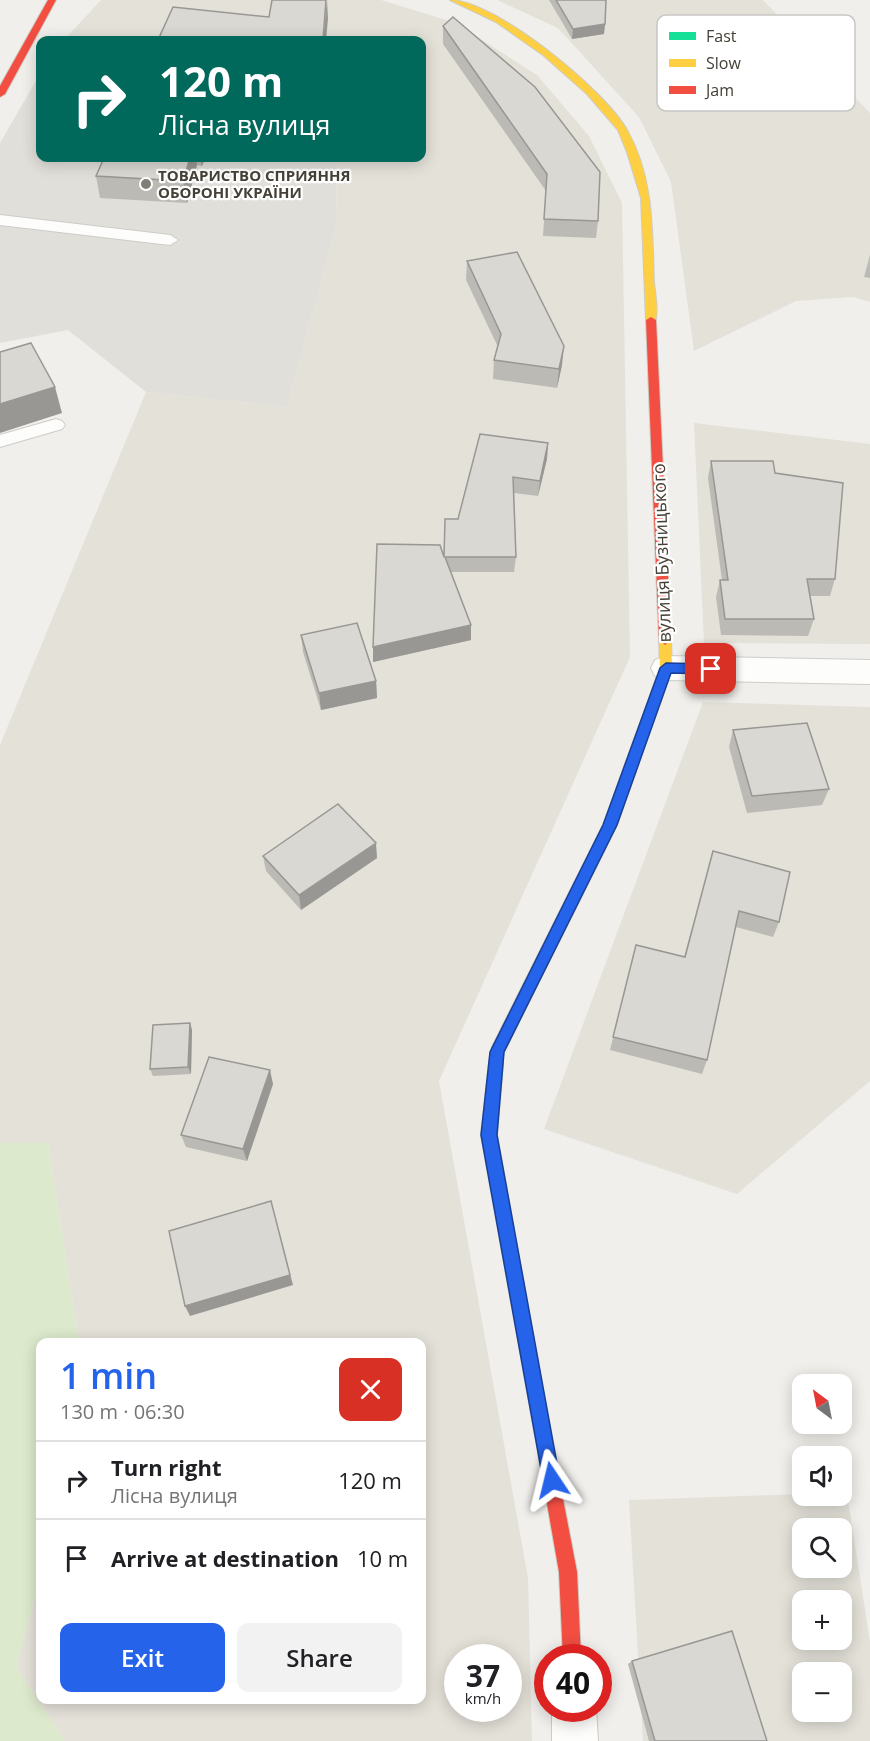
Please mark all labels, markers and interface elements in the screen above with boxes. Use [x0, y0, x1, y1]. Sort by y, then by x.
legend [657, 15, 855, 111]
text: Fast [706, 25, 737, 47]
text: 120 m [159, 52, 283, 109]
text: Slow [706, 52, 741, 74]
icon: right [60, 60, 138, 138]
text: Jam [704, 79, 734, 101]
text: Лісна вулиця [159, 106, 330, 143]
place label: ТОВАРИСТВО СПРИЯННЯ ОБОРОНІ УКРАЇНИ [158, 165, 350, 202]
marker: ТОВАРИСТВО СПРИЯННЯ ОБОРОНІ УКРАЇНИ [139, 177, 153, 191]
street label: вулиця Бузницького [646, 463, 676, 643]
pin [685, 643, 736, 694]
icon: arrive [694, 652, 727, 685]
text: 1 min [60, 1351, 157, 1400]
button: close [339, 1358, 402, 1421]
north arrow [792, 1374, 852, 1434]
map controls [792, 1374, 852, 1722]
text: 130 m · 06:30 [60, 1398, 185, 1425]
button: sound [792, 1446, 852, 1506]
position arrow [520, 1448, 584, 1512]
text: Turn right [111, 1452, 222, 1482]
icon: right [60, 1464, 93, 1497]
text: 120 m [338, 1465, 402, 1495]
text: Лісна вулиця [111, 1482, 238, 1509]
button: search [792, 1518, 852, 1578]
icon: arrive [60, 1542, 93, 1575]
text: Arrive at destination [111, 1543, 339, 1573]
text: 10 m [357, 1543, 408, 1573]
button: + [792, 1590, 852, 1650]
button: Exit [60, 1623, 225, 1692]
button: Share [237, 1623, 402, 1692]
speed limit sign: 40 [534, 1644, 612, 1722]
text: 37 [466, 1655, 500, 1696]
button: − [792, 1662, 852, 1722]
text: km/h [465, 1688, 501, 1708]

